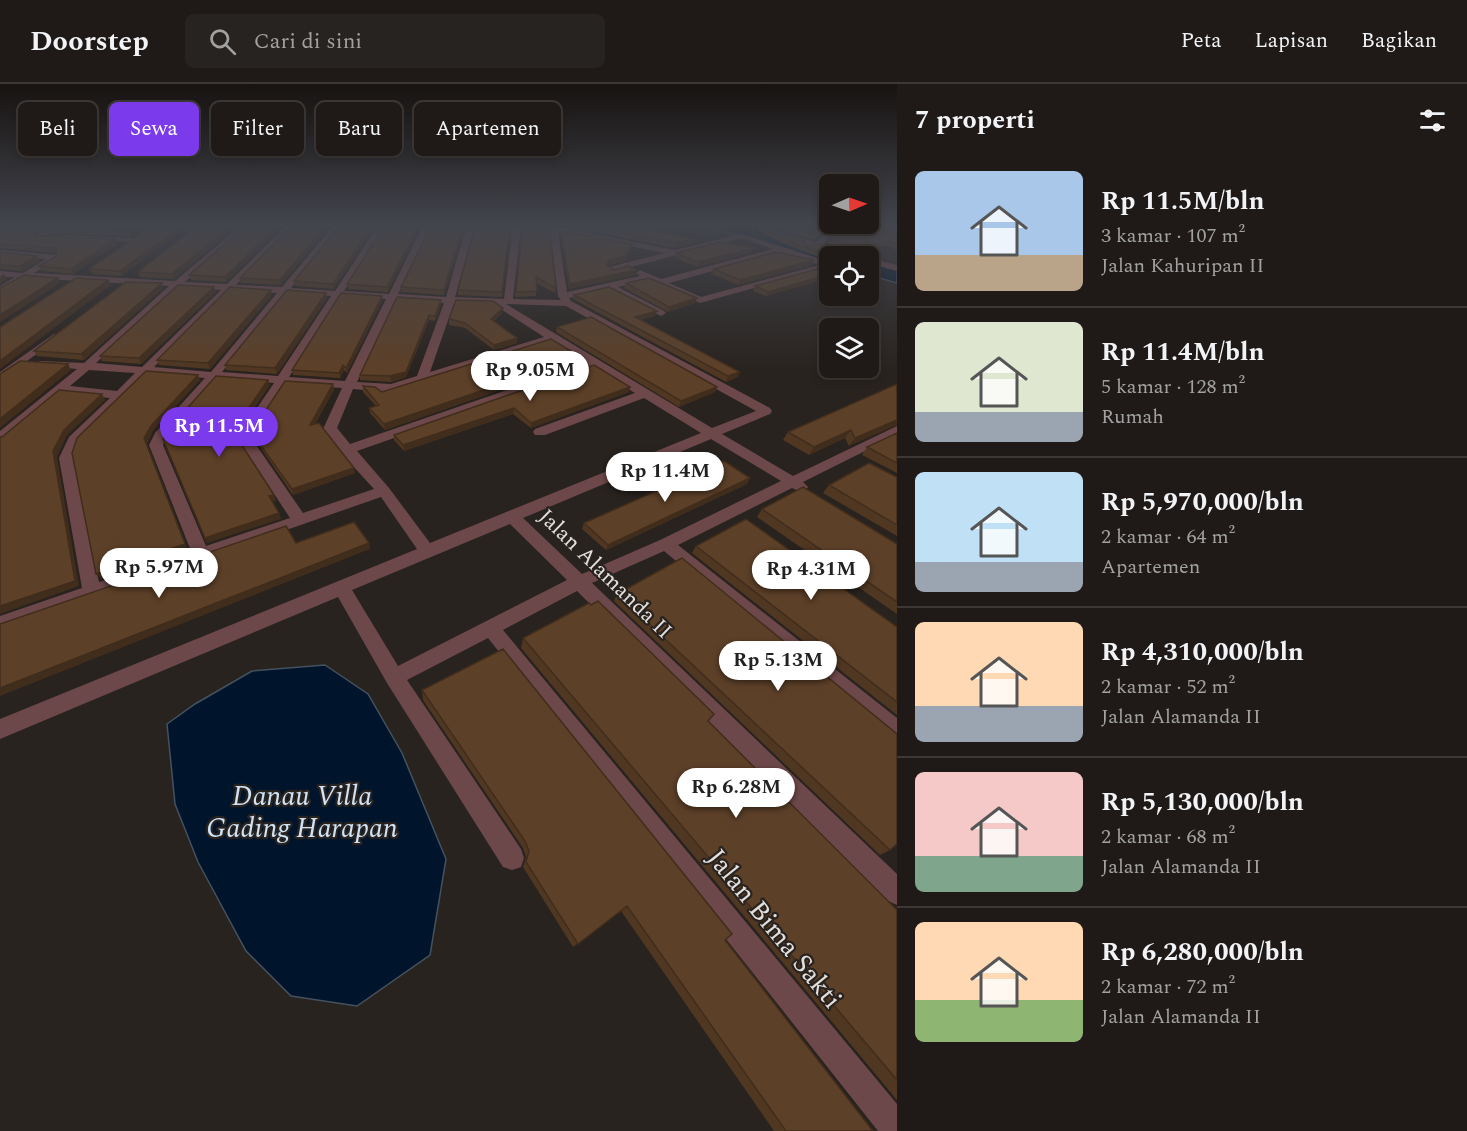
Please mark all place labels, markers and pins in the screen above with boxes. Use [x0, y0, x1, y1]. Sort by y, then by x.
pin: Rp 9.05M [468, 351, 592, 402]
pin: Rp 11.5M [157, 407, 281, 458]
pin: Rp 11.4M [603, 452, 727, 503]
pin: Rp 5.97M [97, 548, 221, 599]
pin: Rp 4.31M [749, 550, 873, 601]
pin: Rp 5.13M [716, 641, 840, 692]
pin: Rp 6.28M [674, 768, 798, 819]

